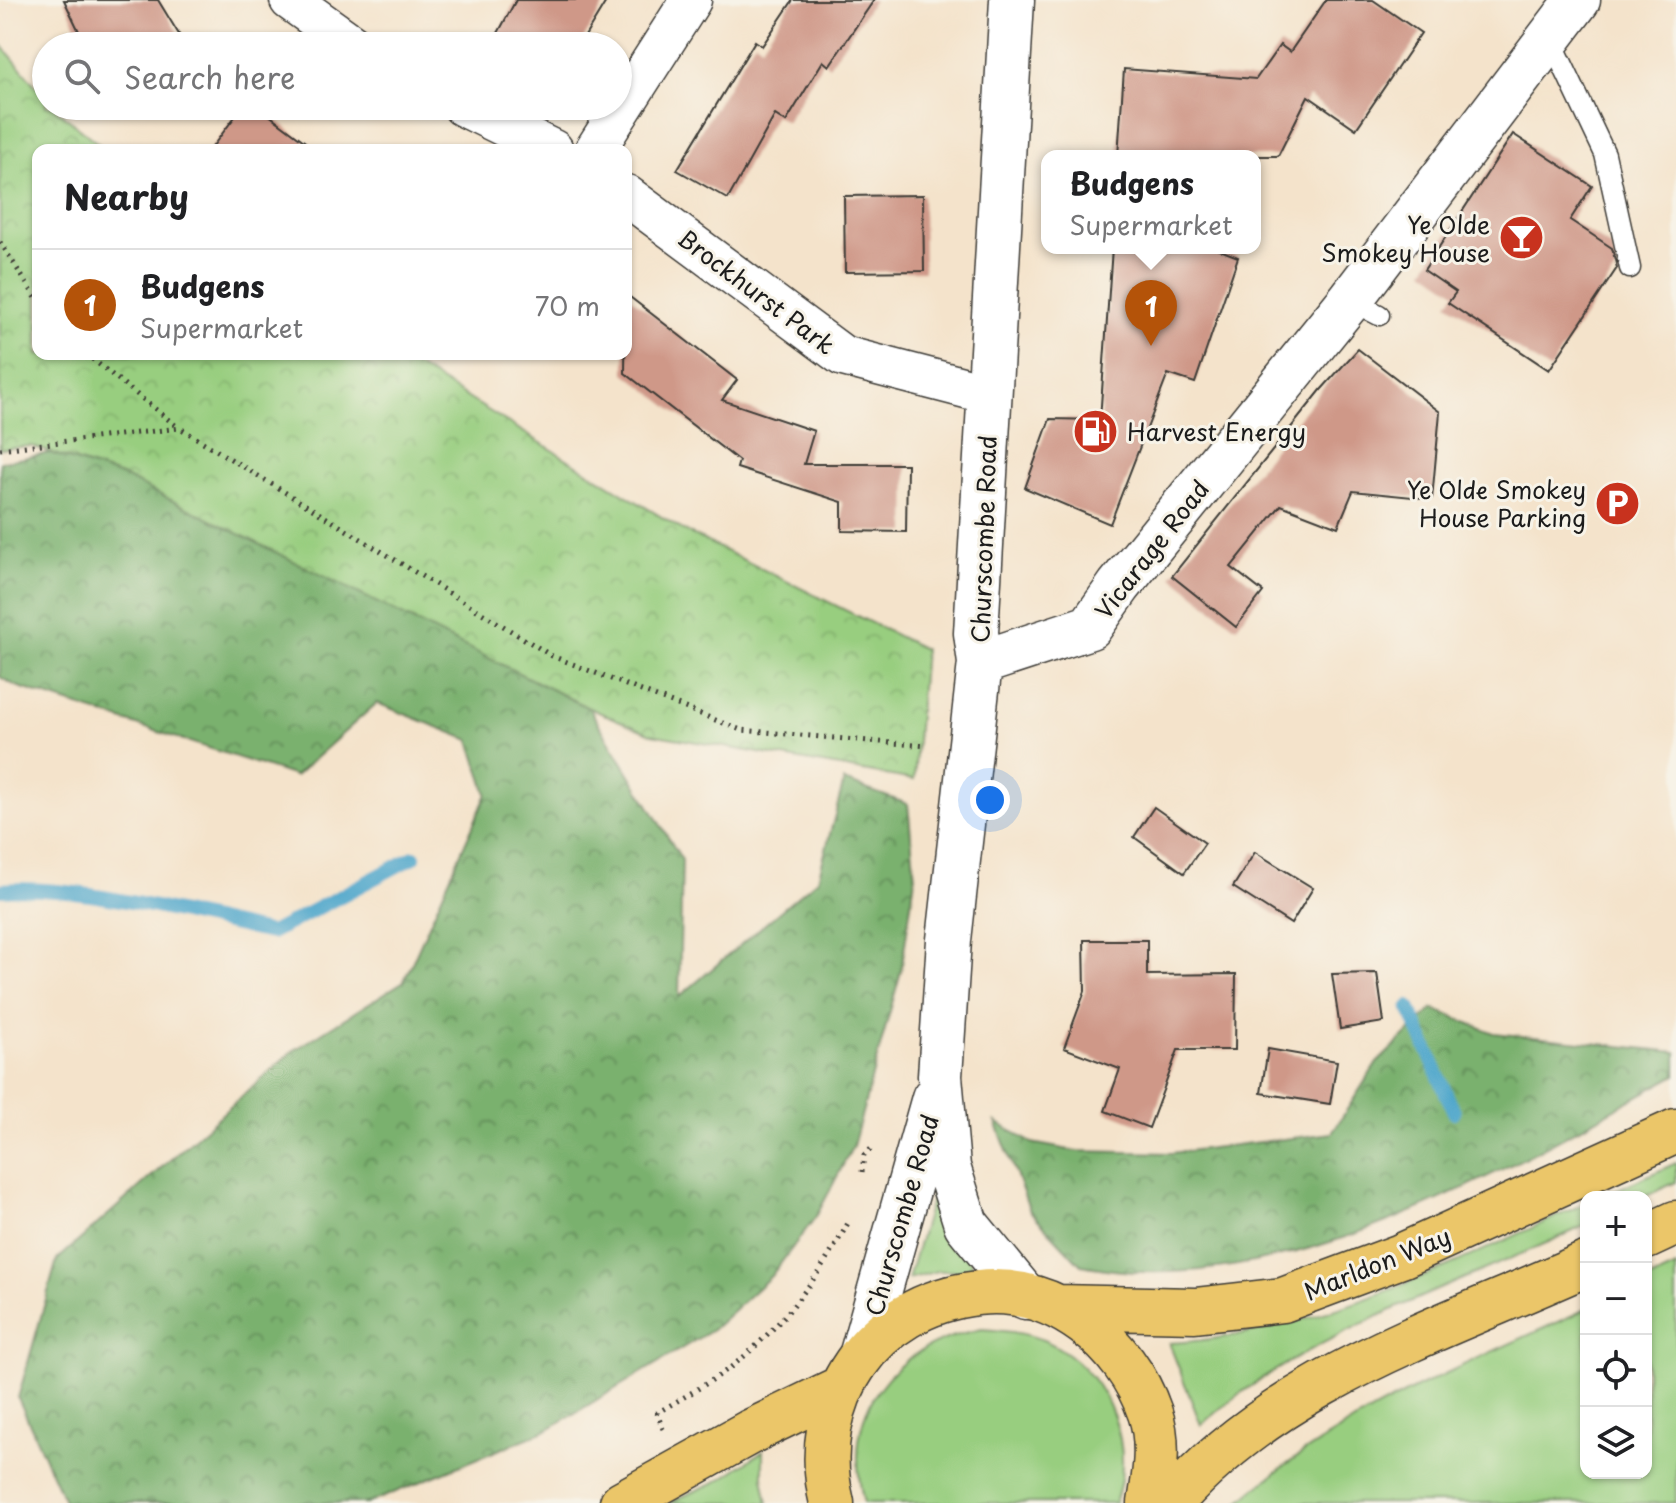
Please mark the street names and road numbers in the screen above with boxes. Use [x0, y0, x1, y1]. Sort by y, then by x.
street label: Brockhurst Park [671, 220, 843, 362]
street label: Churscombe Road [961, 434, 1005, 644]
street label: Vicarage Road [1085, 472, 1217, 626]
street label: Churscombe Road [855, 1110, 947, 1320]
street label: Marldon Way [1298, 1217, 1456, 1309]

